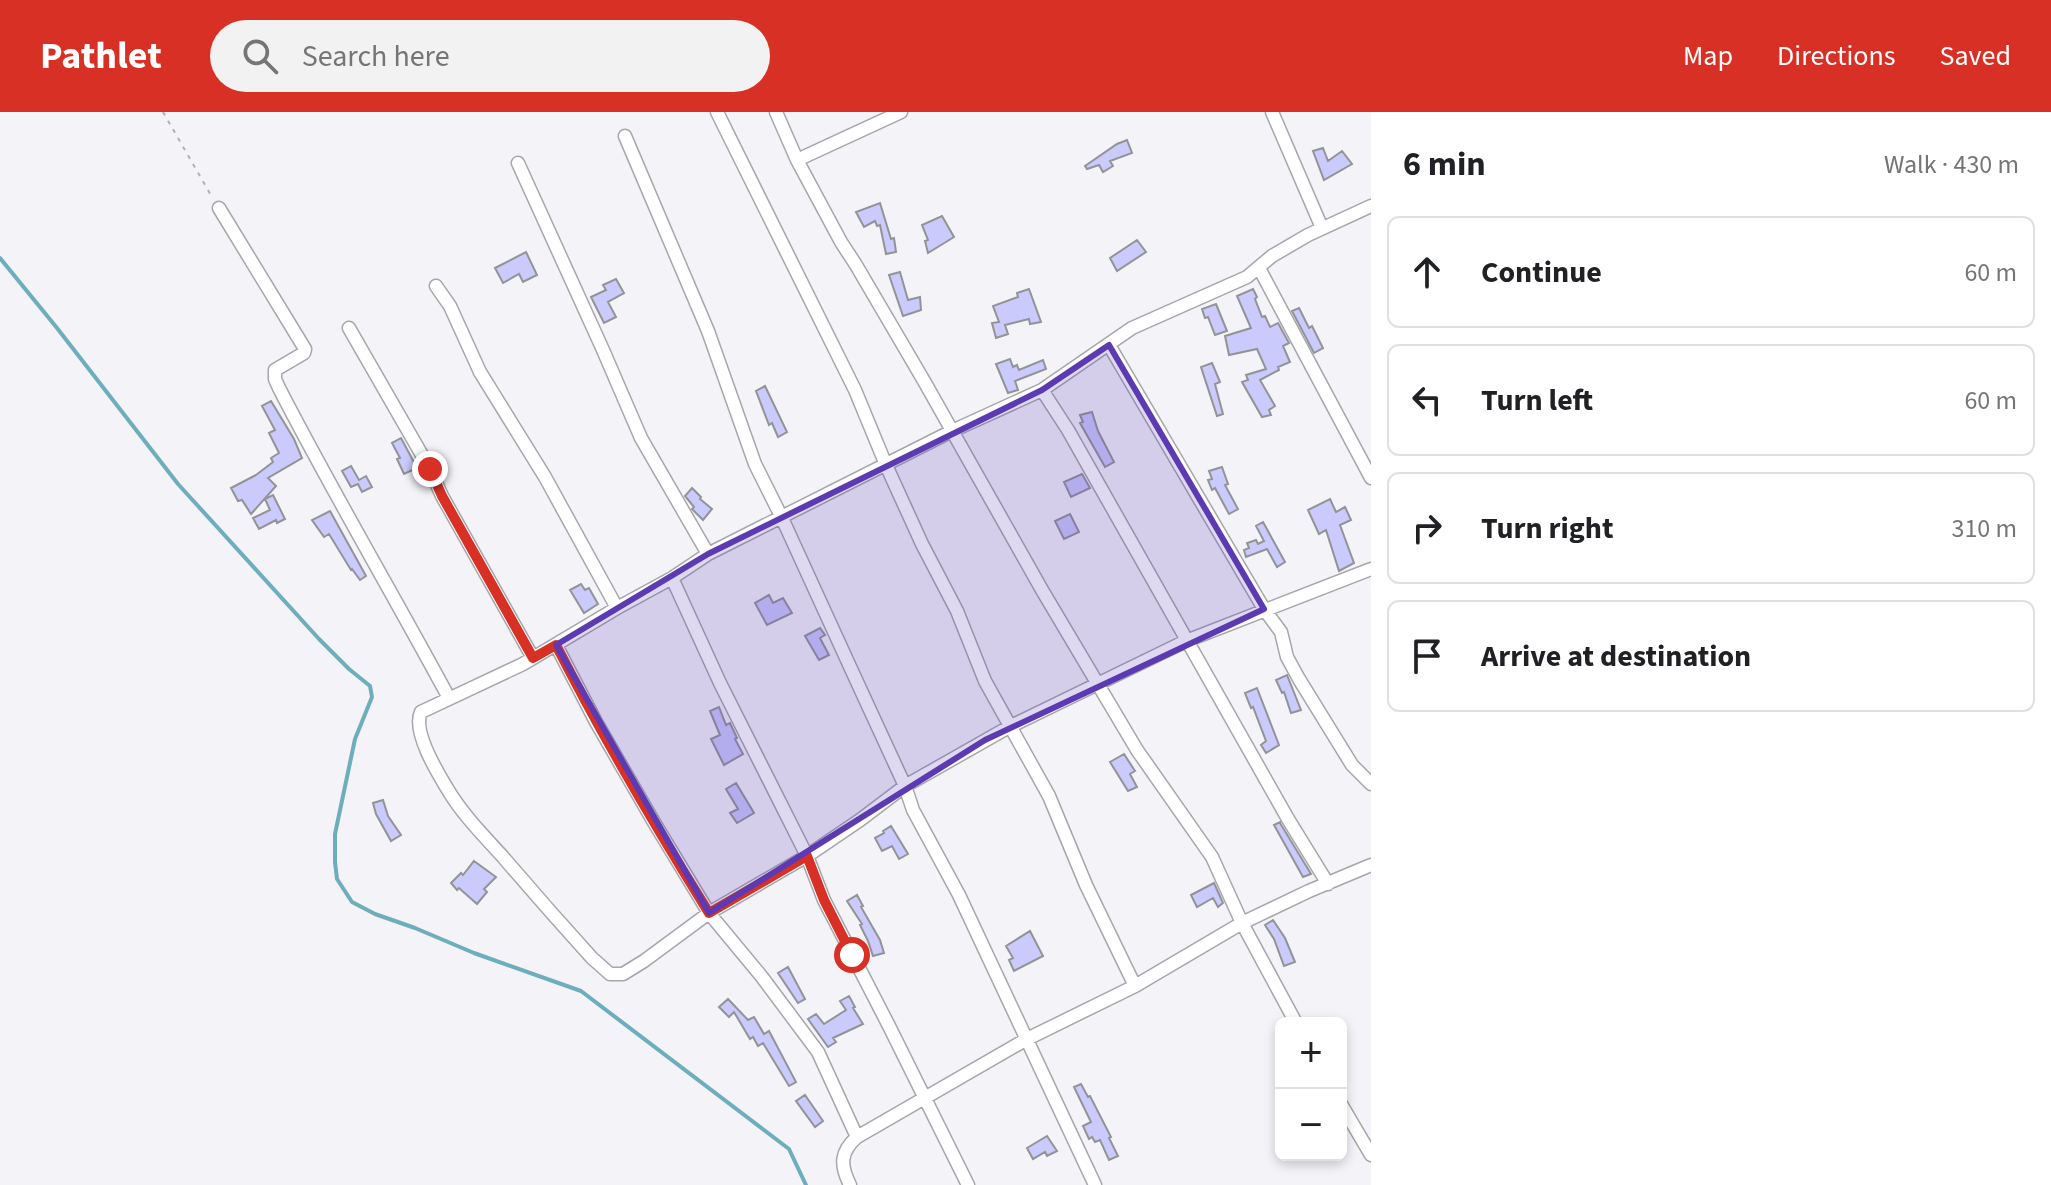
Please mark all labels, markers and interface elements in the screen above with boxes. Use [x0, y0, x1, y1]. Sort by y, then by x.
search box [210, 20, 770, 92]
text: Pathlet [40, 29, 162, 83]
icon: search [238, 34, 282, 78]
text: Search here [302, 35, 450, 78]
text: Map [1683, 36, 1733, 76]
text: Directions [1777, 36, 1896, 76]
text: Saved [1940, 36, 2011, 76]
text: 6 min [1403, 140, 1486, 189]
text: Walk · 430 m [1884, 146, 2019, 183]
icon: ahead [1405, 250, 1449, 294]
text: Continue [1481, 251, 1602, 294]
text: 60 m [1964, 254, 2017, 291]
icon: left [1405, 378, 1449, 422]
text: Turn left [1481, 379, 1593, 422]
text: 60 m [1964, 382, 2017, 419]
route end [412, 451, 448, 487]
icon: right [1405, 506, 1449, 550]
text: Turn right [1481, 507, 1613, 550]
text: 310 m [1951, 510, 2017, 547]
icon: arrive [1405, 634, 1449, 678]
text: Arrive at destination [1481, 635, 1751, 678]
route start [834, 937, 870, 973]
map controls [1275, 1017, 1347, 1161]
button: + [1275, 1017, 1347, 1089]
button: − [1275, 1089, 1347, 1161]

